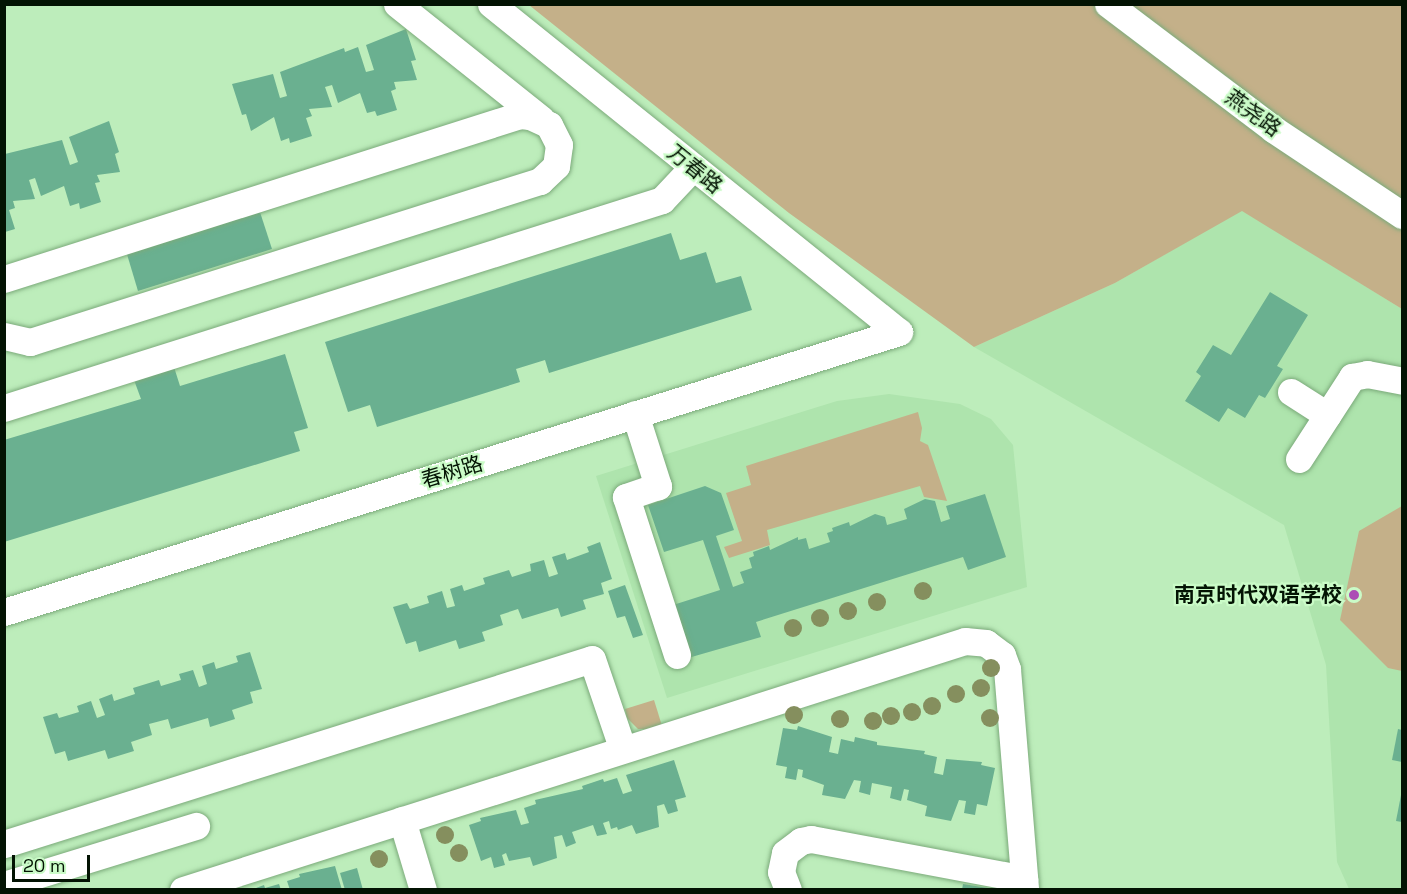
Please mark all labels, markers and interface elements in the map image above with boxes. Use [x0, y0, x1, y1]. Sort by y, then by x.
street label: 燕尧路 [1220, 84, 1286, 142]
street label: 万春路 [663, 139, 727, 199]
street label: 春树路 [418, 451, 486, 493]
place label: 南京时代双语学校 [1174, 582, 1342, 608]
marker: 南京时代双语学校 [1347, 588, 1361, 602]
scale bar [15, 843, 93, 881]
text: 20 m [23, 854, 66, 877]

